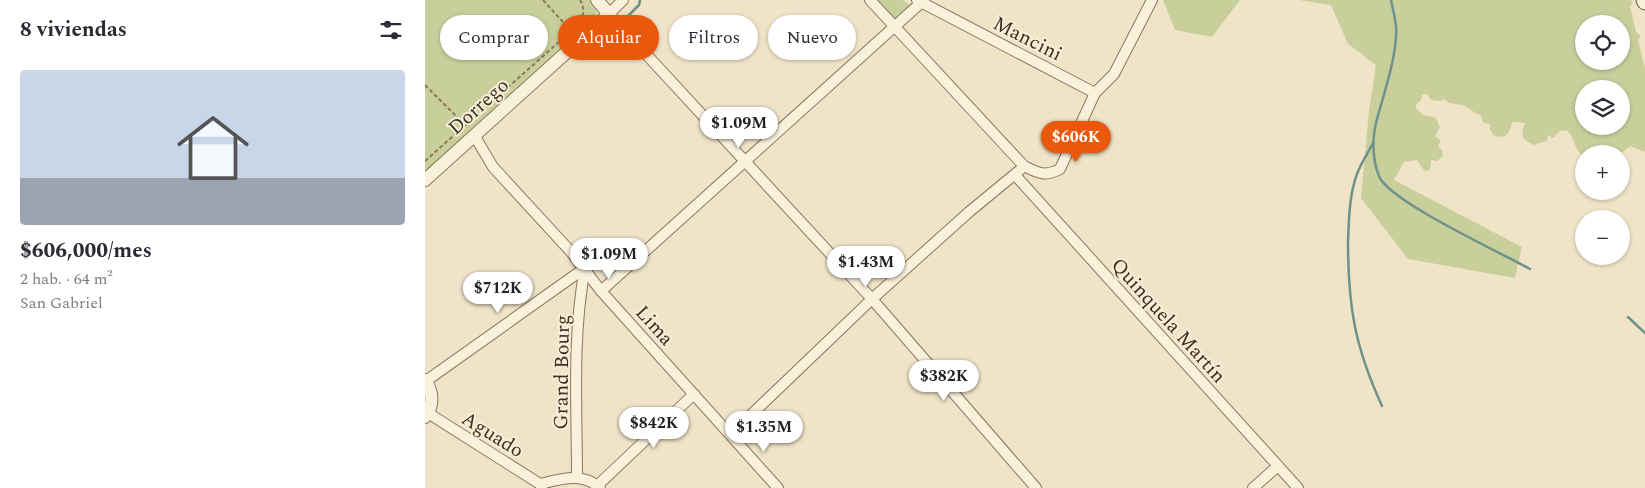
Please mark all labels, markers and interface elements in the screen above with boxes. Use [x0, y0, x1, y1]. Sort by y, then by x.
street label: Mancini [988, 9, 1067, 69]
text: 8 viviendas [20, 14, 127, 46]
chip: Comprar [440, 15, 548, 60]
chip: Alquilar [558, 15, 659, 60]
chip: Filtros [669, 15, 758, 60]
chip: Nuevo [768, 15, 856, 60]
map controls [1575, 15, 1630, 265]
button: locate [1575, 15, 1630, 70]
icon: filters [377, 16, 405, 44]
street label: Dorrego [441, 71, 516, 142]
button: layers [1575, 80, 1630, 135]
icon: home [168, 103, 258, 193]
pin: $1.09M [698, 106, 780, 149]
text: $1.09M [711, 111, 767, 135]
pin: $606K [1041, 120, 1111, 163]
text: $606K [1052, 125, 1100, 149]
button: + [1575, 145, 1630, 200]
button: − [1575, 210, 1630, 265]
text: $606,000/mes [20, 235, 152, 267]
pin: $1.09M [568, 238, 650, 280]
text: $1.09M [581, 242, 637, 266]
pin: $1.43M [825, 246, 907, 288]
text: $1.43M [838, 250, 894, 274]
street label: Quinquela Martín [1104, 251, 1233, 390]
text: 2 hab. · 64 m² [20, 267, 113, 291]
pin: $712K [463, 272, 533, 314]
text: $712K [474, 276, 522, 300]
text: San Gabriel [20, 291, 103, 315]
street label: Lima [628, 299, 681, 353]
street label: Grand Bourg [546, 314, 578, 430]
pin: $382K [909, 360, 979, 402]
text: $382K [920, 364, 968, 388]
street label: Aguado [455, 404, 529, 466]
pin: $842K [619, 406, 689, 449]
pin: $1.35M [723, 410, 805, 453]
text: $842K [630, 411, 678, 435]
text: $1.35M [736, 415, 792, 439]

